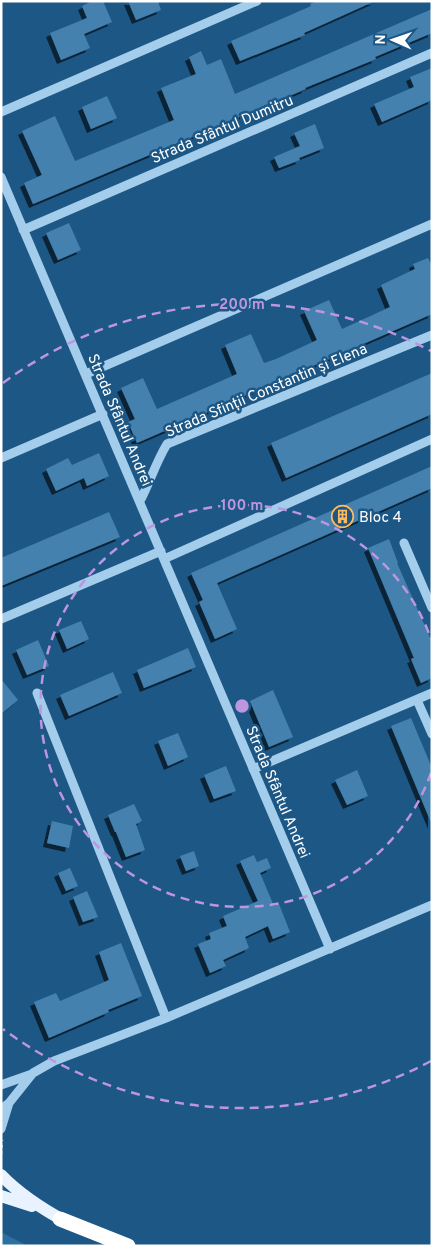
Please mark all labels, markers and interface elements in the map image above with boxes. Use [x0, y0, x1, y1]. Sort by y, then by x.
north arrow [368, 15, 418, 65]
text: N [373, 34, 390, 45]
street label: Strada Sfântul Dumitru [149, 92, 297, 169]
text: 200 m [219, 296, 265, 315]
street label: Strada Sfinții Constantin și Elena [163, 340, 370, 443]
street label: Strada Sfântul Andrei [82, 351, 155, 490]
text: 100 m [221, 497, 263, 516]
building icon: Bloc 4 [331, 505, 355, 529]
place label: Bloc 4 [359, 509, 402, 528]
centre of rings [233, 697, 251, 715]
street label: Strada Sfântul Andrei [240, 723, 313, 862]

